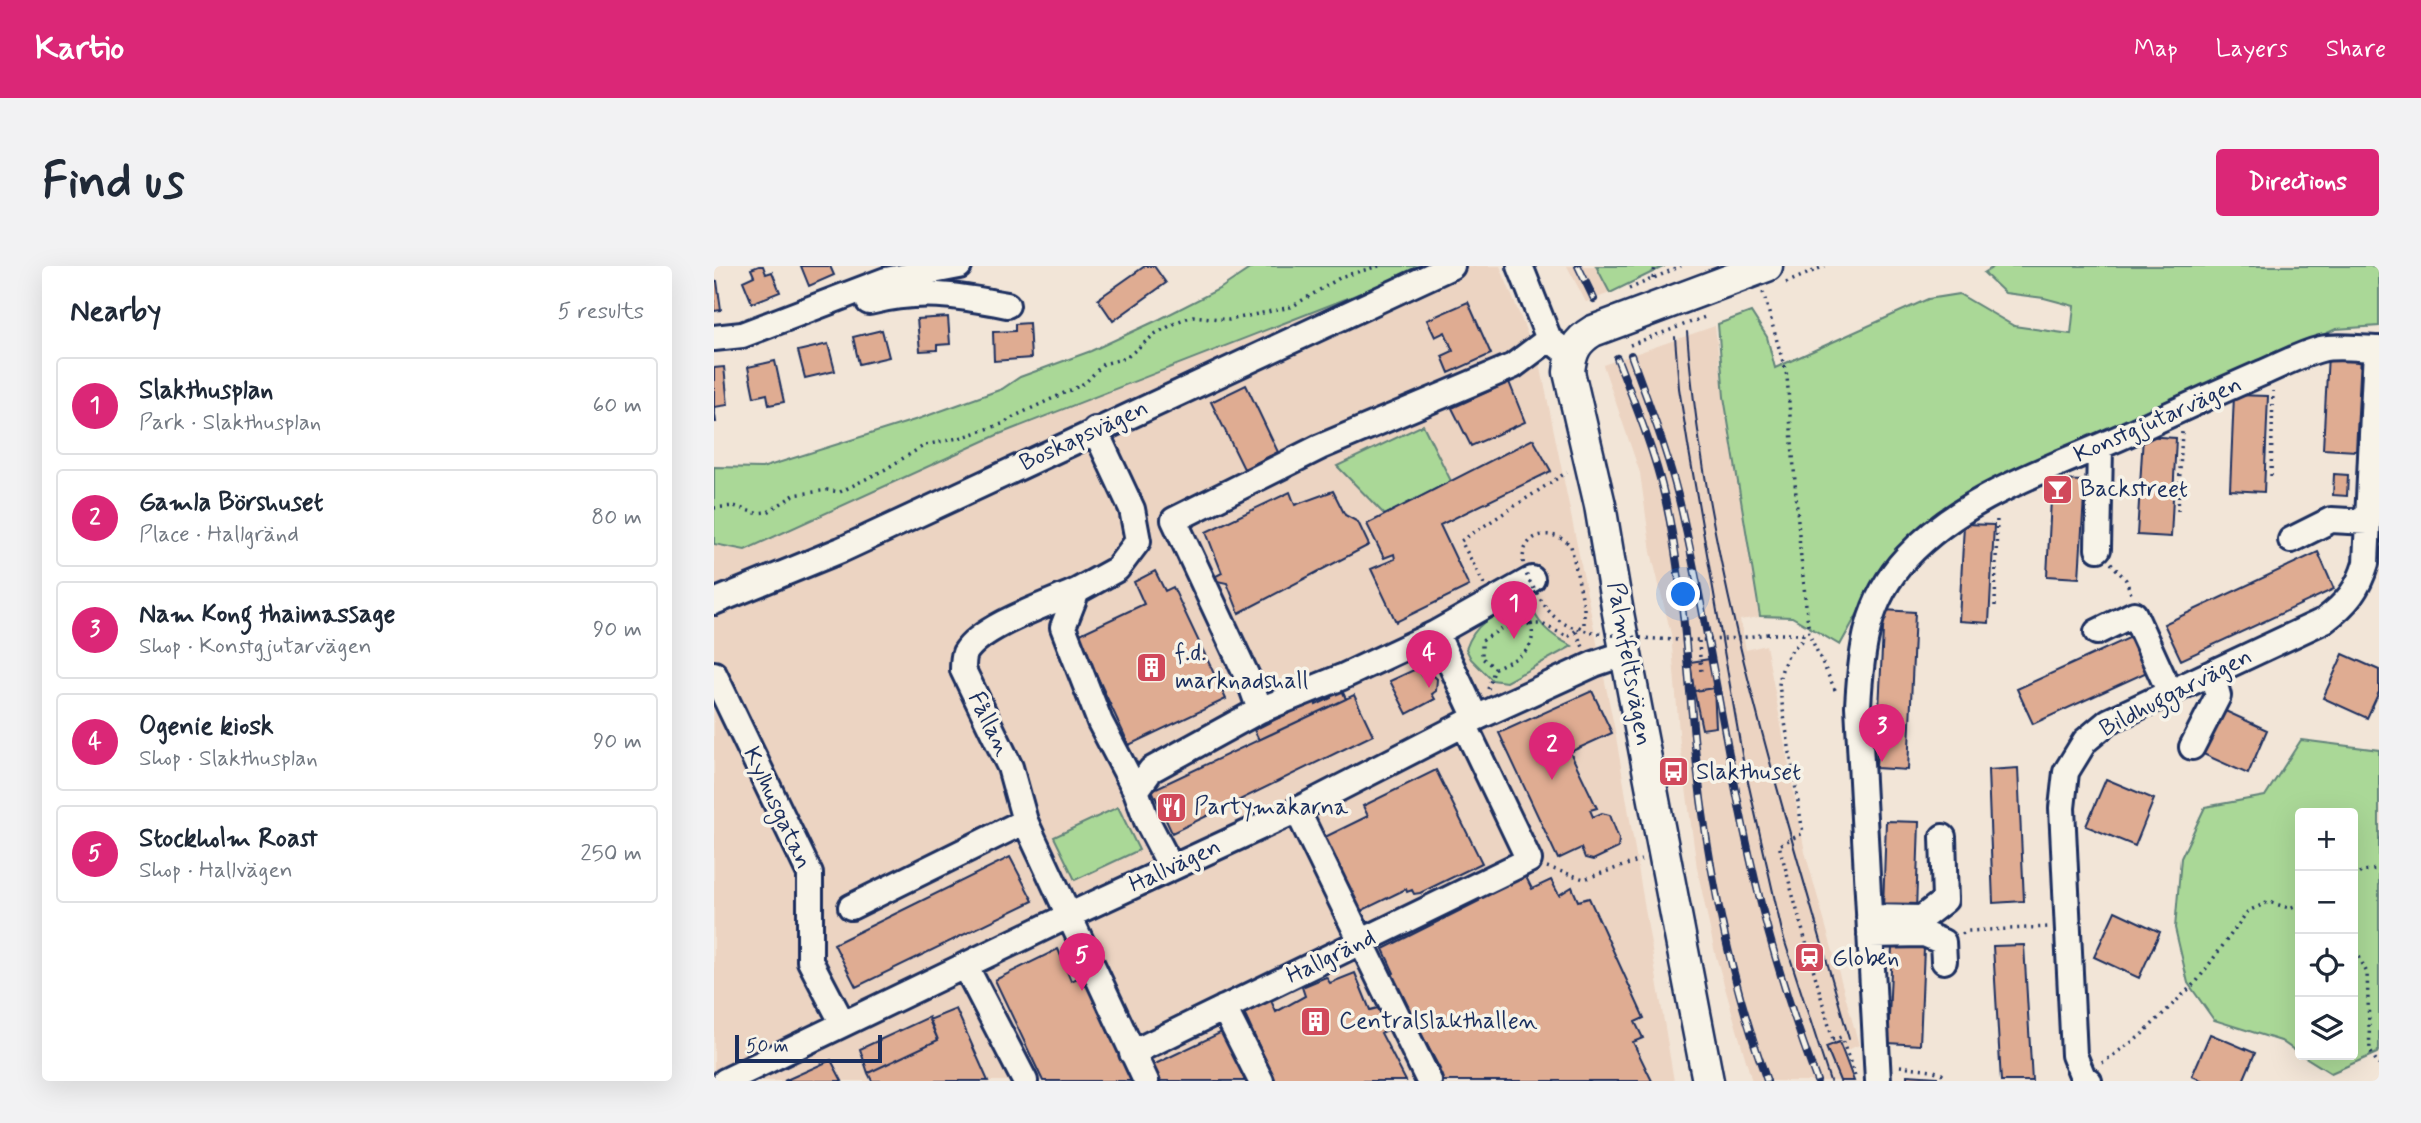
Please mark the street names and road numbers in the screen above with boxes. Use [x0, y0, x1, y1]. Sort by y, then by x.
street label: Konstgjutarvägen [2069, 369, 2247, 471]
street label: Boskapsvägen [1015, 393, 1153, 479]
street label: Palmfeltsvägen [1599, 580, 1659, 748]
street label: Bildhuggarvägen [2095, 641, 2259, 747]
street label: Fållan [960, 687, 1018, 762]
street label: Kylhusgatan [733, 742, 819, 875]
street label: Hallvägen [1124, 831, 1226, 901]
street label: Hallgränd [1281, 922, 1381, 992]

